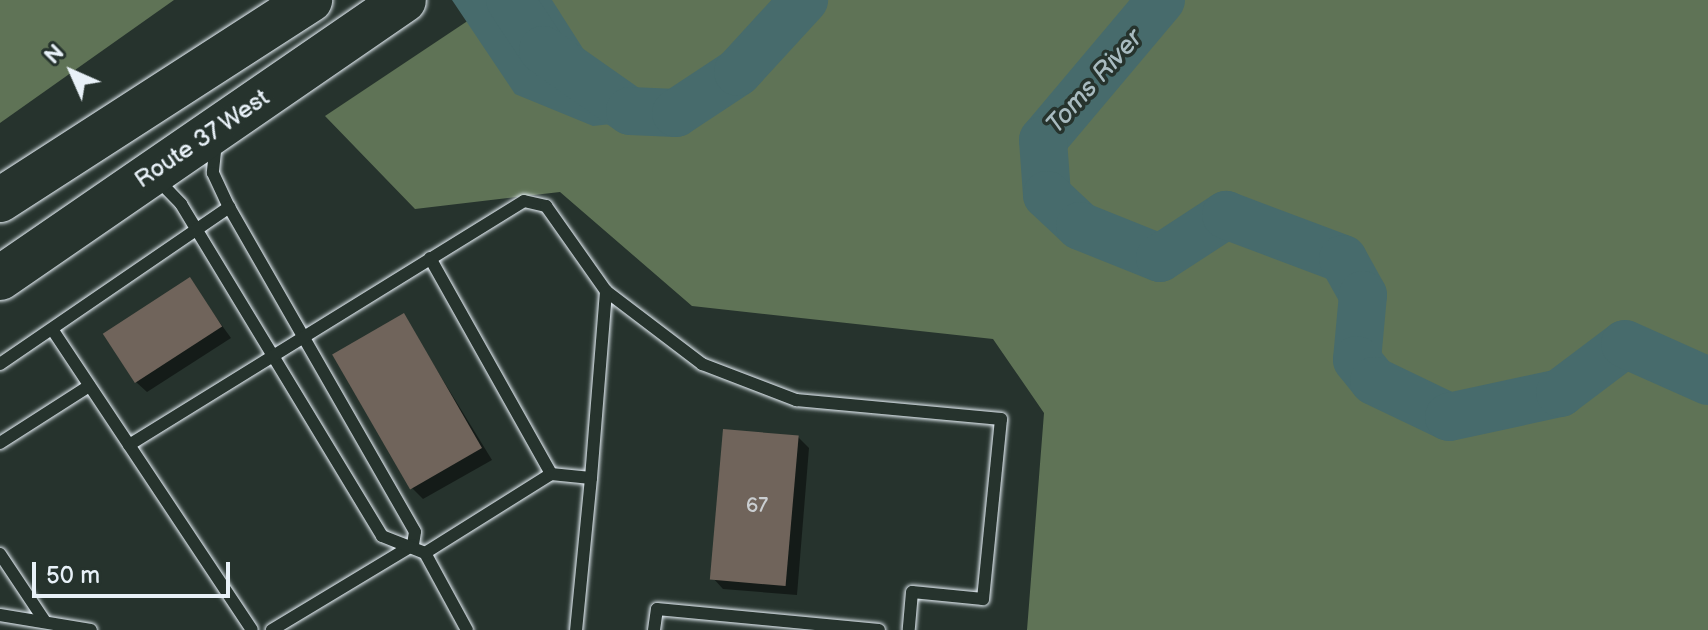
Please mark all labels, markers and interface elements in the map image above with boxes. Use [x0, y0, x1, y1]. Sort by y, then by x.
water label: Toms River [1040, 24, 1150, 140]
north arrow [32, 32, 112, 112]
text: N [39, 39, 70, 70]
street label: Route 37 West [128, 83, 276, 195]
house number: 67 [746, 494, 768, 518]
scale bar [36, 546, 234, 596]
text: 50 m [46, 561, 100, 590]

